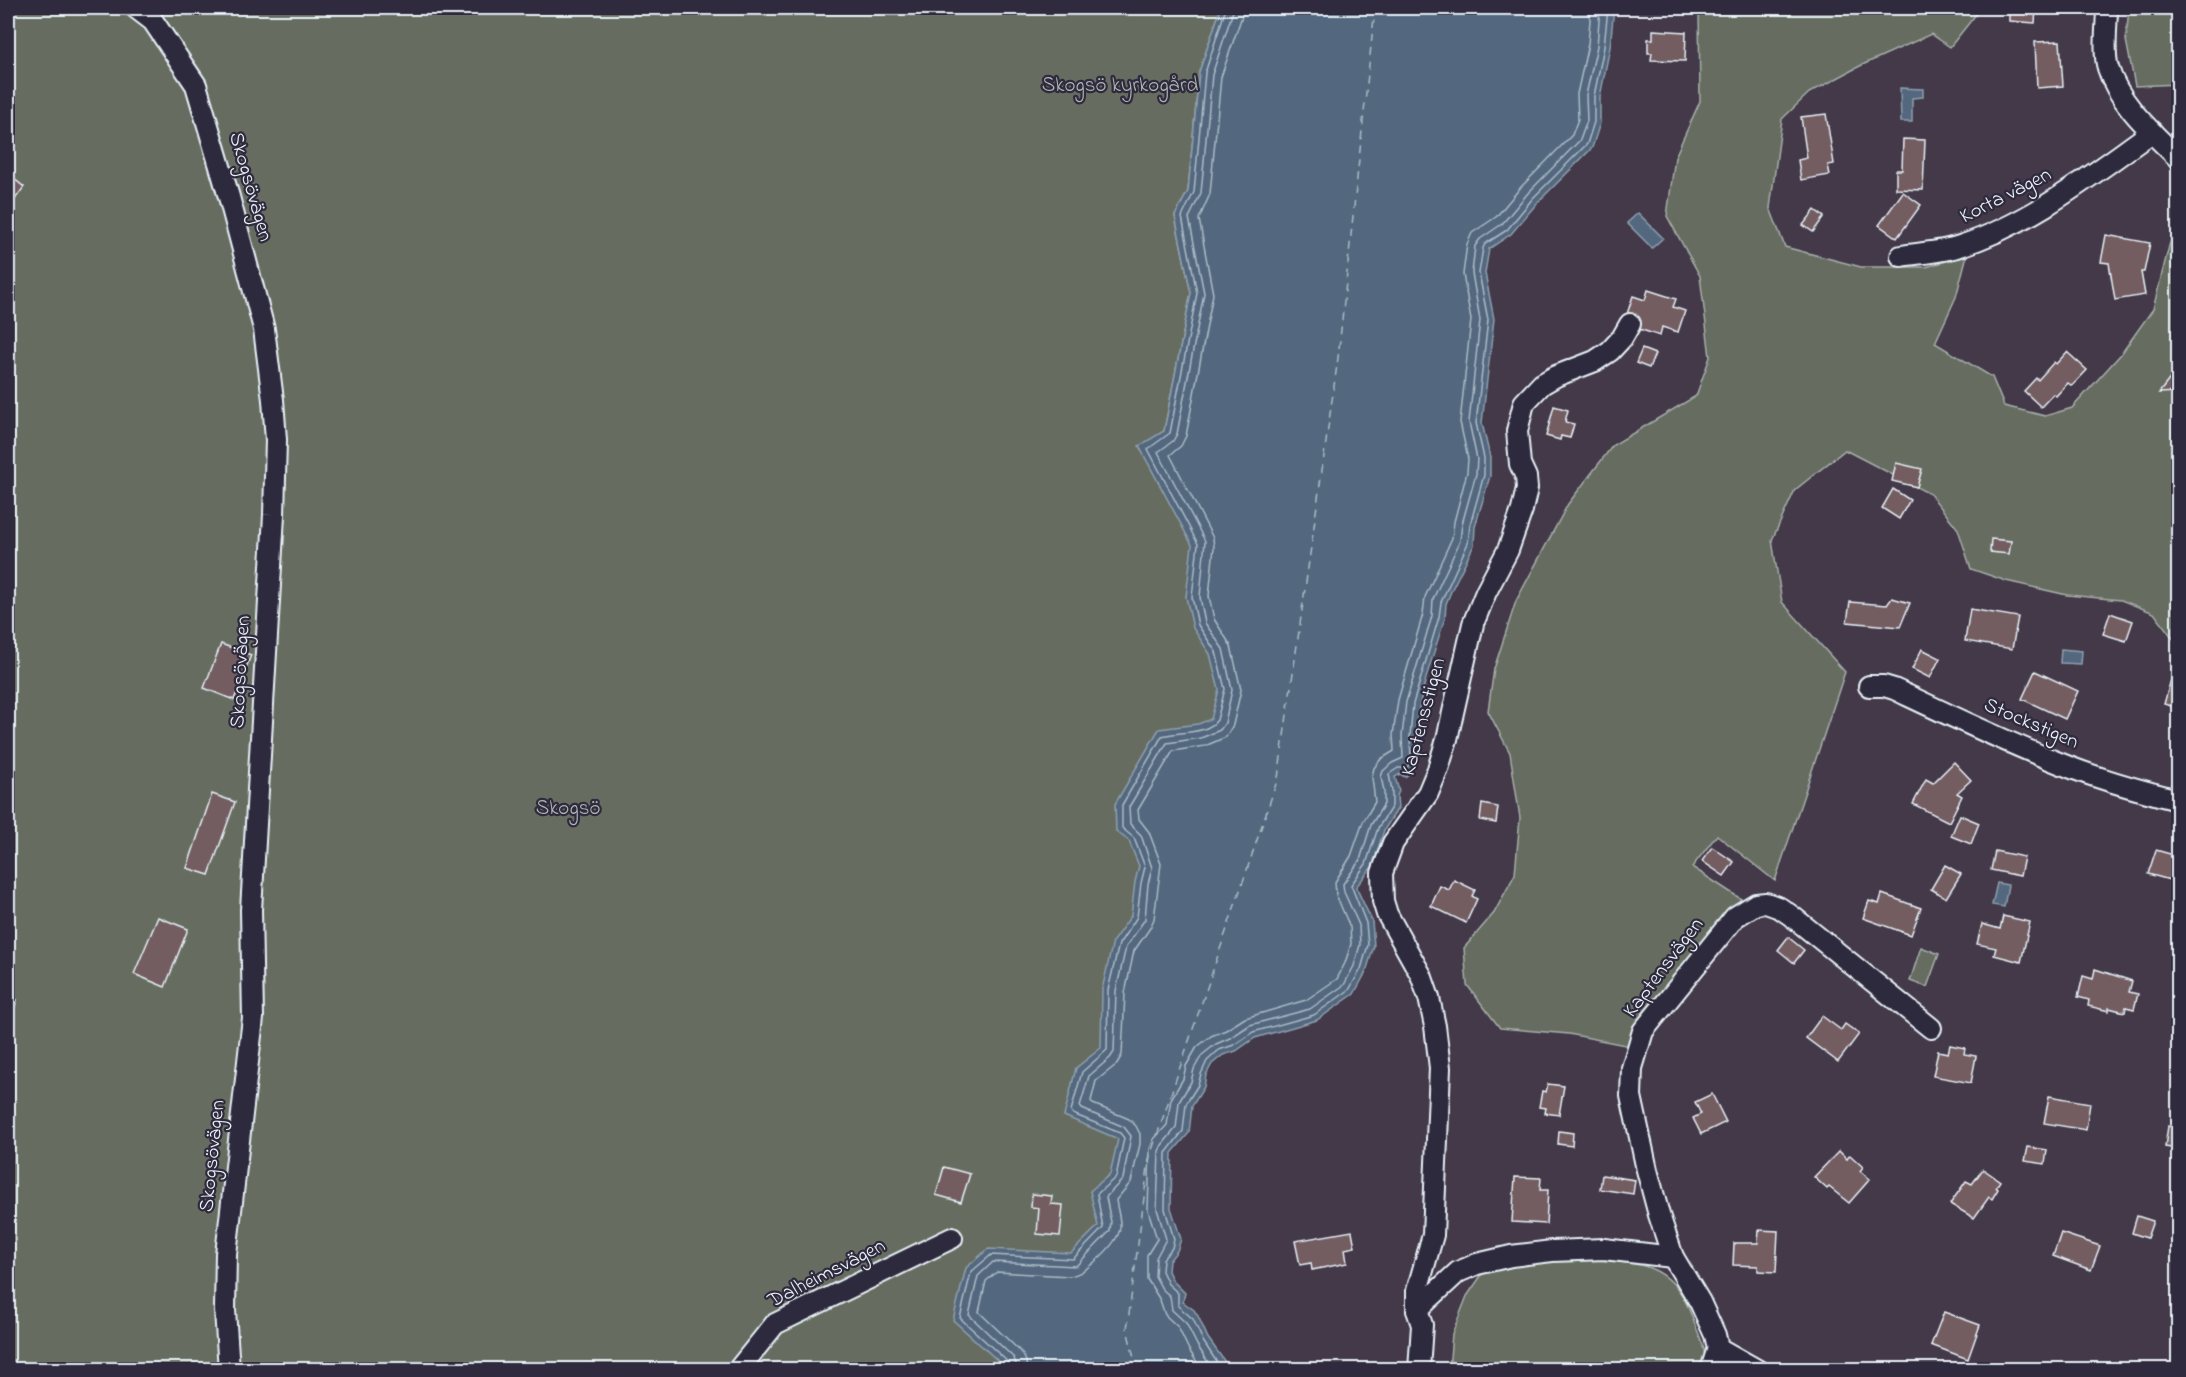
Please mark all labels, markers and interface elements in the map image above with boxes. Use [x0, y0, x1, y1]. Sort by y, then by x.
park label: Skogsö kyrkogård [1042, 71, 1198, 103]
street label: Skogsövägen [218, 129, 280, 246]
street label: Korta vägen [1955, 160, 2058, 234]
street label: Skogsövägen [223, 615, 261, 729]
street label: Kaptensstigen [1394, 655, 1456, 780]
street label: Stockstigen [1978, 691, 2083, 759]
park label: Skogsö [536, 794, 600, 826]
street label: Kaptensvägen [1616, 912, 1713, 1026]
street label: Skogsövägen [192, 1098, 236, 1214]
street label: Dalheimsvägen [762, 1231, 892, 1319]

